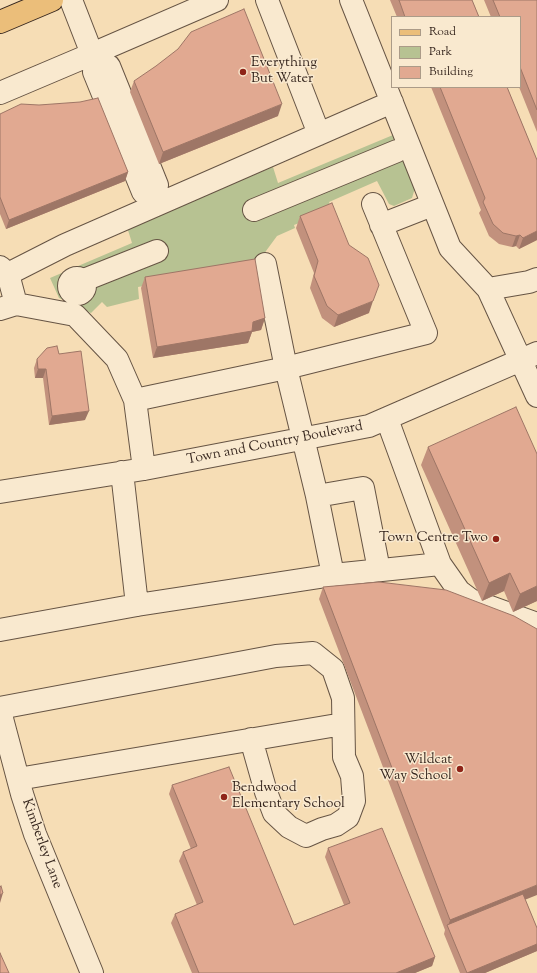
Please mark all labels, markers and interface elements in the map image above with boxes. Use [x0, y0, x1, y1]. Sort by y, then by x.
legend [391, 16, 521, 88]
text: Road [429, 23, 456, 41]
text: Park [429, 43, 452, 61]
place label: Everything But Water [251, 56, 317, 88]
text: Building [429, 63, 473, 81]
marker: Everything But Water [238, 67, 248, 77]
street label: Town and Country Boulevard [185, 419, 365, 469]
place label: Town Centre Two [379, 531, 488, 547]
marker: Town Centre Two [491, 534, 501, 544]
place label: Wildcat Way School [379, 753, 452, 786]
marker: Wildcat Way School [455, 764, 465, 774]
place label: Bendwood Elementary School [232, 781, 345, 814]
marker: Bendwood Elementary School [219, 792, 229, 802]
street label: Kimberley Lane [17, 797, 65, 891]

